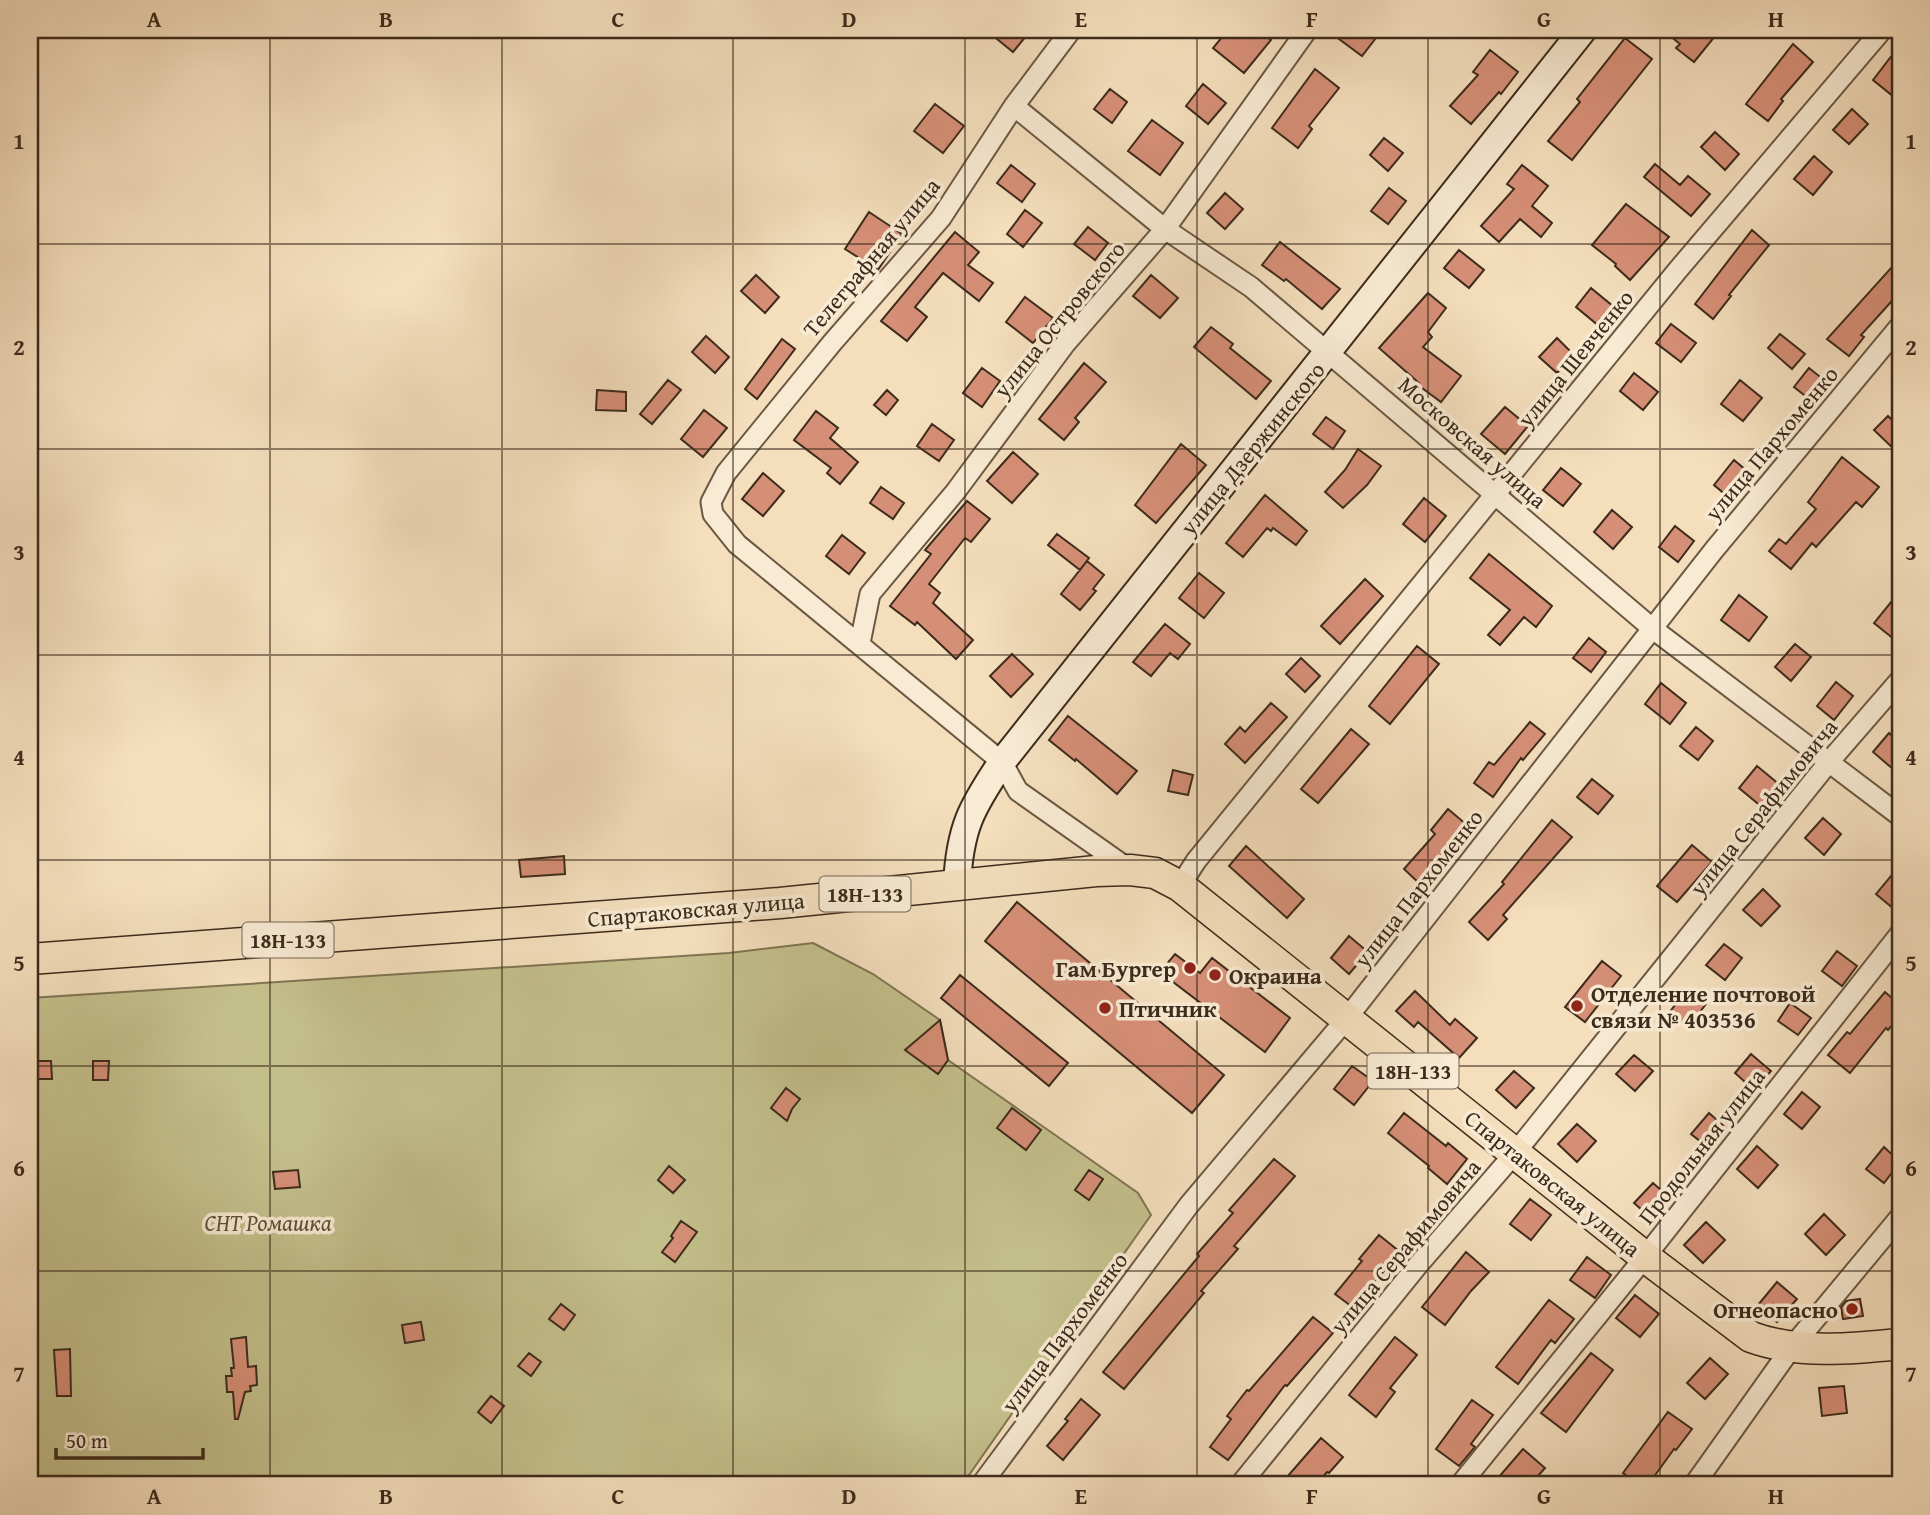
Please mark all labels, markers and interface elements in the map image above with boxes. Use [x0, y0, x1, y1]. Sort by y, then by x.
text: A [147, 2, 162, 35]
text: B [379, 2, 393, 35]
text: C [611, 2, 625, 35]
text: D [842, 2, 857, 35]
text: E [1075, 2, 1087, 35]
text: F [1306, 2, 1318, 35]
text: G [1537, 2, 1551, 35]
text: H [1768, 2, 1784, 35]
text: 1 [13, 124, 25, 157]
text: 1 [1905, 124, 1917, 157]
street label: Телеграфная улица [794, 170, 948, 344]
street label: улица Островского [985, 234, 1133, 405]
street label: улица Шевченко [1508, 282, 1641, 435]
text: 2 [13, 330, 25, 363]
text: 2 [1905, 330, 1917, 363]
street label: улица Дзержинского [1171, 354, 1332, 542]
street label: улица Пархоменко [1696, 358, 1846, 528]
street label: Московская улица [1392, 368, 1554, 516]
text: 3 [13, 535, 25, 568]
text: 3 [1905, 535, 1917, 568]
street label: улица Серафимовича [1681, 711, 1845, 903]
text: 4 [13, 740, 25, 773]
text: 4 [1905, 740, 1917, 773]
street label: улица Пархоменко [1345, 802, 1490, 975]
road number: 18Н-133 [820, 876, 910, 912]
street label: Спартаковская улица [586, 883, 806, 935]
road number: 18Н-133 [243, 922, 334, 958]
text: 5 [13, 946, 25, 979]
text: 5 [1905, 946, 1917, 979]
place label: Гам Бургер [1056, 952, 1176, 985]
place label: Окраина [1229, 959, 1322, 992]
marker: Гам Бургер [1182, 960, 1198, 976]
marker: Окраина [1207, 967, 1223, 983]
place label: Отделение почтовой связи № 403536 [1591, 977, 1816, 1036]
place label: Птичник [1119, 992, 1217, 1025]
marker: Отделение почтовой связи № 403536 [1569, 998, 1585, 1014]
marker: Птичник [1097, 1000, 1113, 1016]
road number: 18Н-133 [1368, 1054, 1458, 1088]
street label: Продольная улица [1630, 1061, 1772, 1231]
street label: Спартаковская улица [1458, 1102, 1648, 1264]
text: 6 [13, 1151, 25, 1184]
street label: улица Серафимовича [1321, 1151, 1488, 1341]
text: 6 [1905, 1151, 1917, 1184]
park label: СНТ Ромашка [204, 1206, 332, 1239]
street label: улица Пархоменко [992, 1245, 1135, 1420]
place label: Огнеопасно [1713, 1293, 1838, 1326]
marker: Огнеопасно [1844, 1301, 1860, 1317]
text: 7 [13, 1357, 25, 1390]
text: 7 [1905, 1357, 1917, 1390]
scale bar [56, 1417, 203, 1461]
text: 50 m [66, 1425, 108, 1456]
text: A [147, 1479, 162, 1512]
text: B [379, 1479, 393, 1512]
text: C [611, 1479, 625, 1512]
text: D [842, 1479, 857, 1512]
text: E [1075, 1479, 1087, 1512]
text: F [1306, 1479, 1318, 1512]
text: G [1537, 1479, 1551, 1512]
text: H [1768, 1479, 1784, 1512]

